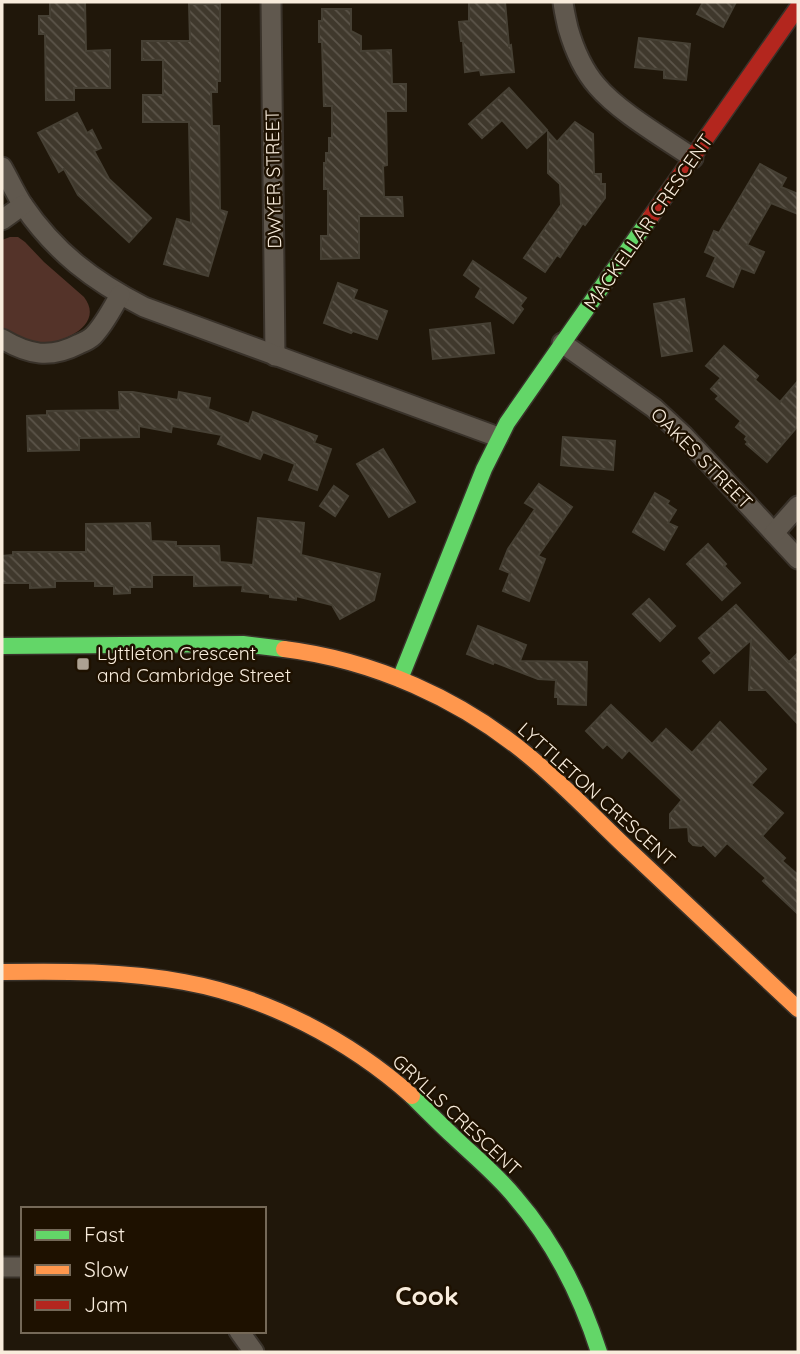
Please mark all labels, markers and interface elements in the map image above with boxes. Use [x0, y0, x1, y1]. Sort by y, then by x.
street label: DWYER STREET [260, 109, 286, 249]
street label: MACKELLAR CRESCENT [578, 129, 718, 315]
street label: OAKES STREET [646, 402, 758, 514]
place label: Lyttleton Crescent and Cambridge Street [97, 641, 291, 687]
marker: Lyttleton Crescent and Cambridge Street [75, 656, 91, 672]
street label: LYTTLETON CRESCENT [513, 717, 681, 871]
street label: GRYLLS CRESCENT [388, 1049, 526, 1181]
legend [21, 1207, 266, 1333]
text: Fast [84, 1221, 125, 1247]
text: Slow [84, 1256, 129, 1282]
district label: Cook [395, 1279, 459, 1312]
text: Jam [84, 1291, 128, 1317]

